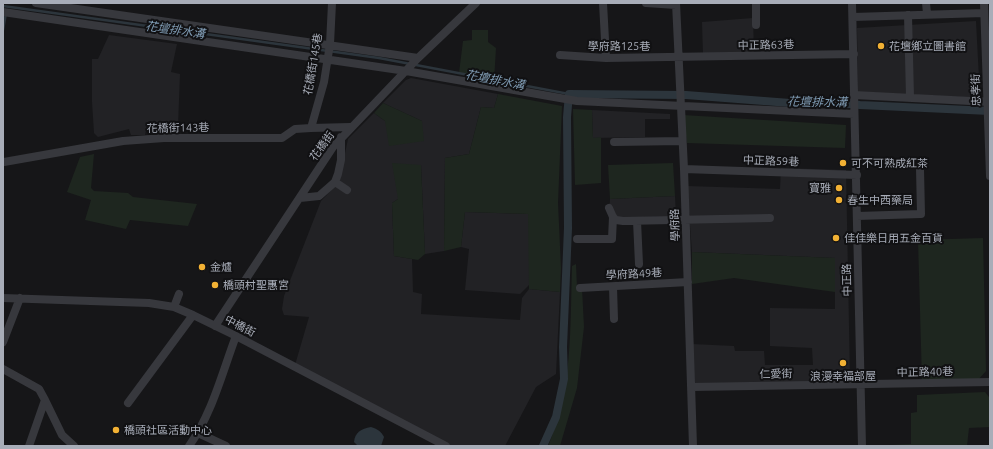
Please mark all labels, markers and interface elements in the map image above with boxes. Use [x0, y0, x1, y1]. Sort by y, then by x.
water label: 花壇排水溝 [144, 19, 206, 41]
street label: 花橋街145巷 [301, 32, 325, 96]
street label: 中正路63巷 [738, 38, 794, 52]
street label: 學府路125巷 [588, 39, 650, 53]
place label: 花壇鄉立圖書館 [889, 39, 966, 53]
marker: 花壇鄉立圖書館 [876, 41, 886, 51]
water label: 花壇排水溝 [464, 67, 526, 93]
street label: 忠孝街 [969, 73, 983, 107]
water label: 花壇排水溝 [787, 94, 847, 110]
street label: 花橋街143巷 [147, 121, 209, 135]
street label: 花橋街 [307, 129, 337, 163]
street label: 中正路59巷 [743, 153, 799, 169]
place label: 可不可熟成紅茶 [851, 156, 928, 170]
marker: 可不可熟成紅茶 [838, 158, 848, 168]
place label: 寶雅 [809, 181, 831, 195]
marker: 寶雅 [834, 183, 844, 193]
place label: 春生中西藥局 [847, 193, 913, 207]
marker: 春生中西藥局 [834, 195, 844, 205]
street label: 學府路 [668, 208, 682, 242]
place label: 佳佳樂日用五金百貨 [844, 231, 943, 245]
marker: 佳佳樂日用五金百貨 [831, 233, 841, 243]
place label: 金爐 [210, 260, 232, 274]
marker: 金爐 [197, 262, 207, 272]
street label: 中正路 [840, 263, 854, 297]
street label: 學府路49巷 [605, 266, 663, 282]
place label: 橋頭村聖惠宮 [223, 278, 289, 292]
marker: 橋頭村聖惠宮 [210, 280, 220, 290]
street label: 中橋街 [222, 313, 258, 339]
marker: 浪漫幸福部屋 [838, 358, 848, 368]
street label: 中正路40巷 [897, 365, 953, 379]
street label: 仁愛街 [759, 367, 793, 381]
place label: 浪漫幸福部屋 [810, 369, 876, 383]
place label: 橋頭社區活動中心 [124, 423, 212, 437]
marker: 橋頭社區活動中心 [111, 425, 121, 435]

